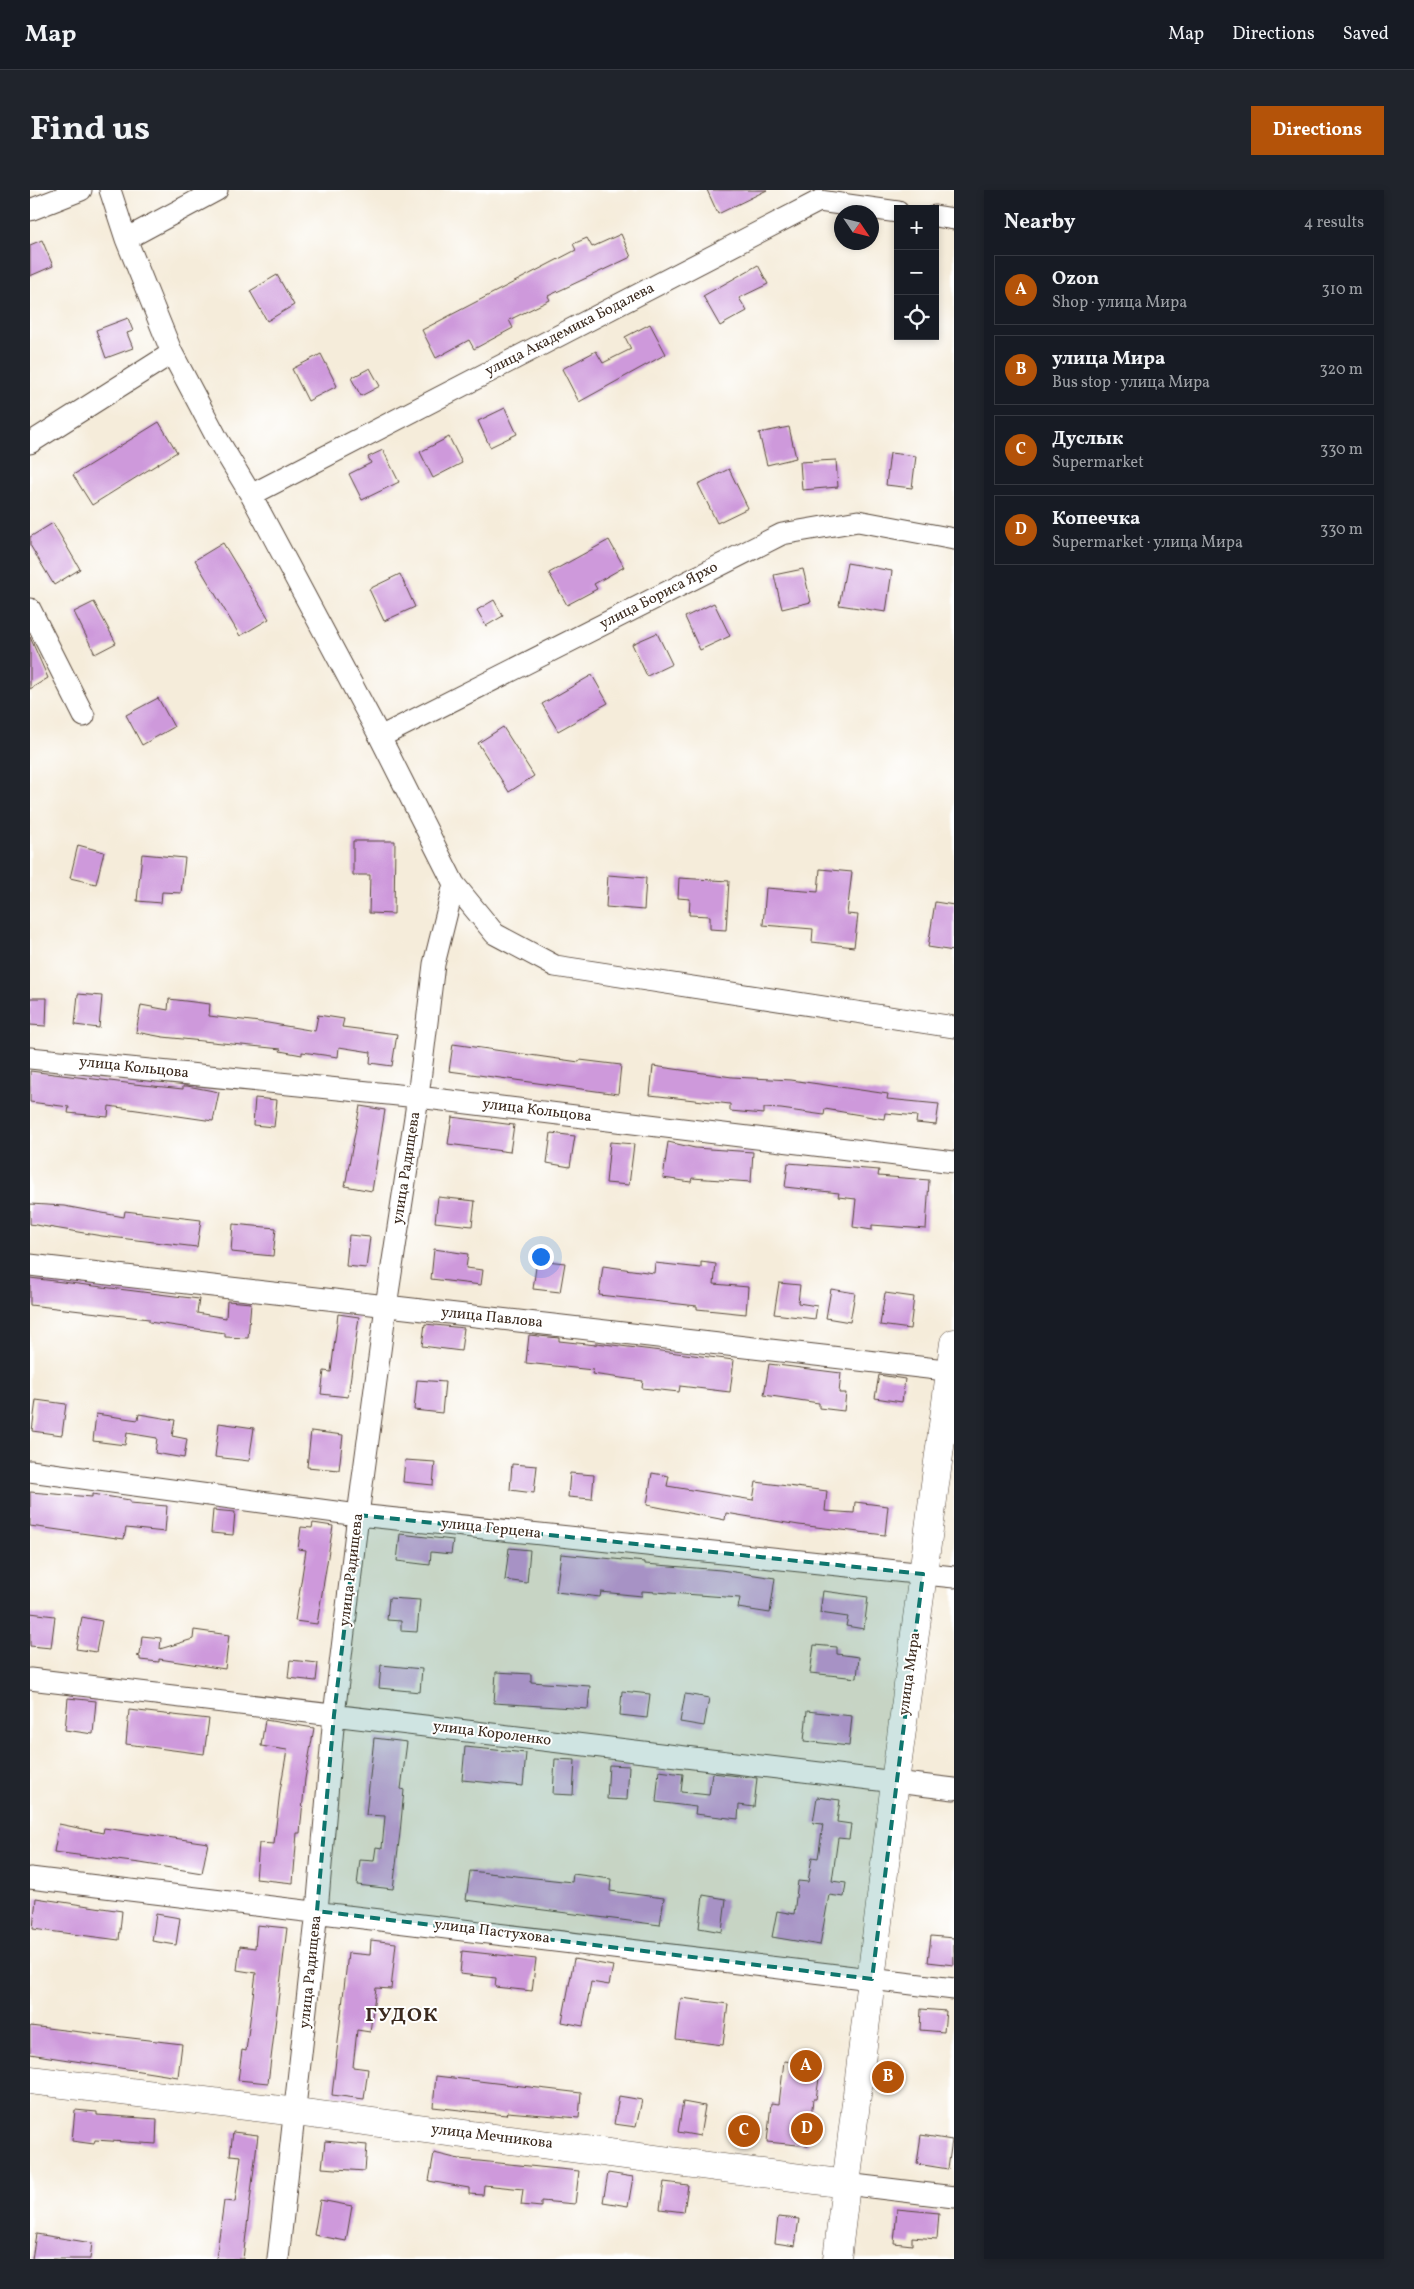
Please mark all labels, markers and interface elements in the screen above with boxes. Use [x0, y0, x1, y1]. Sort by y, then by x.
text: Map [25, 18, 76, 52]
text: Map [1168, 22, 1204, 47]
text: Directions [1232, 22, 1315, 47]
text: Saved [1343, 22, 1389, 47]
text: Find us [30, 106, 150, 154]
button: Directions [1251, 106, 1384, 155]
north arrow [834, 205, 879, 250]
map controls [894, 205, 939, 340]
button: + [894, 205, 939, 250]
text: Nearby [1004, 208, 1075, 237]
text: 4 results [1304, 212, 1364, 234]
button: − [894, 250, 939, 295]
text: Ozon [1052, 266, 1099, 292]
street label: улица Академика Бодалева [482, 278, 658, 382]
text: A [1015, 279, 1027, 301]
text: 310 m [1322, 279, 1363, 301]
text: Shop · улица Мира [1052, 292, 1187, 314]
button: locate [894, 295, 939, 340]
text: улица Мира [1052, 346, 1165, 372]
text: B [1016, 359, 1026, 381]
text: 320 m [1319, 359, 1363, 381]
text: Bus stop · улица Мира [1052, 372, 1210, 394]
text: Дуслык [1052, 426, 1123, 452]
text: C [1016, 439, 1026, 461]
text: 330 m [1320, 439, 1363, 461]
text: Supermarket [1052, 452, 1144, 474]
text: Копеечка [1052, 506, 1140, 532]
text: D [1015, 519, 1027, 541]
text: 330 m [1320, 519, 1363, 541]
text: Supermarket · улица Мира [1052, 532, 1243, 554]
street label: улица Бориса Ярхо [596, 557, 722, 635]
street label: улица Кольцова [78, 1052, 190, 1084]
street label: улица Кольцова [481, 1094, 593, 1128]
street label: улица Радищева [388, 1110, 426, 1226]
your location [528, 1244, 554, 1270]
street label: улица Павлова [440, 1302, 544, 1334]
street label: улица Радищева [335, 1512, 369, 1628]
street label: улица Герцена [440, 1513, 542, 1545]
street label: улица Мира [894, 1631, 926, 1717]
street label: улица Короленко [432, 1716, 552, 1752]
street label: улица Радищева [295, 1914, 327, 2030]
street label: улица Пастухова [433, 1914, 551, 1950]
district label: ГУДОК [365, 2002, 439, 2030]
pin: A [790, 2047, 822, 2085]
pin: B [872, 2058, 904, 2096]
pin: D [791, 2110, 823, 2148]
pin: C [728, 2112, 760, 2150]
street label: улица Мечникова [430, 2119, 554, 2155]

